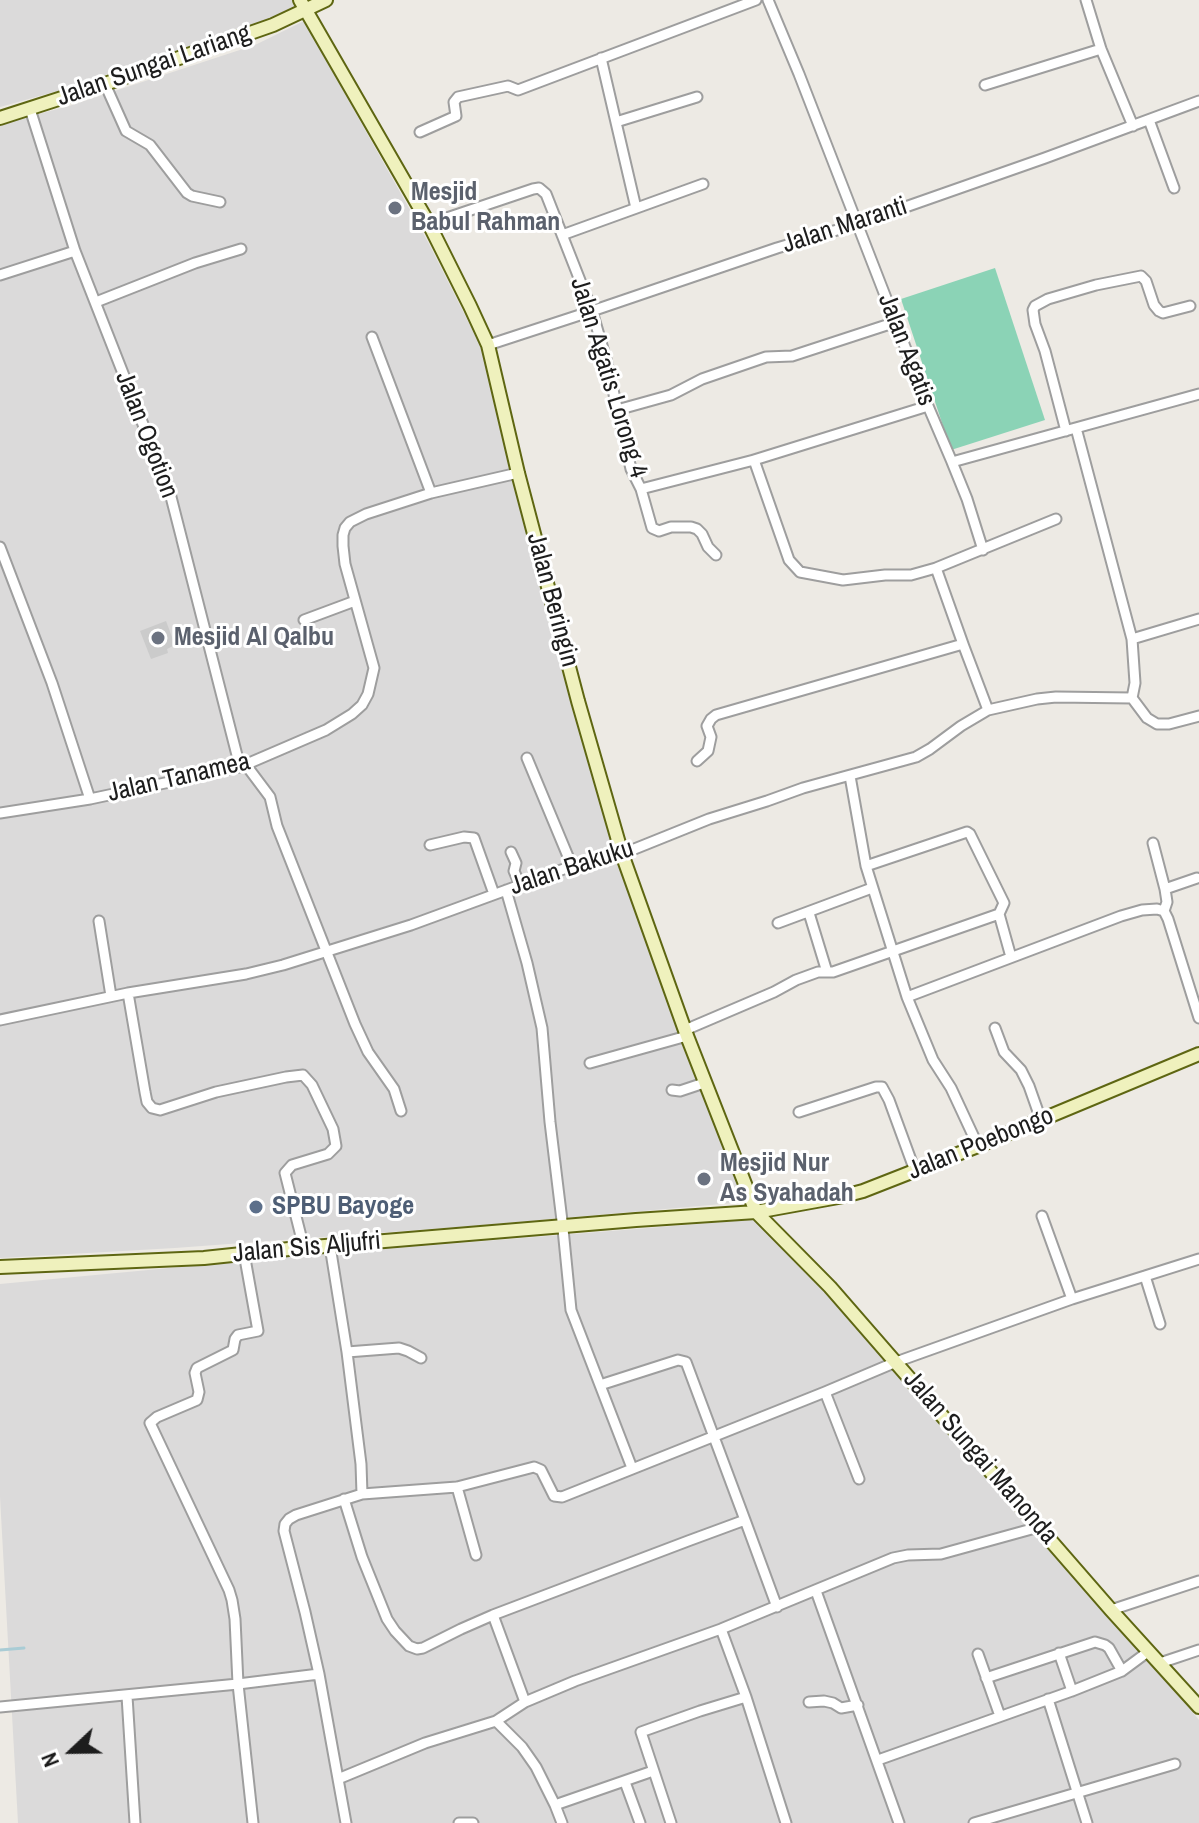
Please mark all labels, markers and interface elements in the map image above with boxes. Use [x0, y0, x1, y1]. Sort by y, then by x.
street label: Jalan Sungai Lariang [53, 18, 255, 114]
place label: Mesjid Babul Rahman [411, 177, 560, 238]
street label: Jalan Maranti [779, 191, 911, 261]
marker: Mesjid Babul Rahman [386, 199, 404, 217]
street label: Jalan Agatis Lorong 4 [563, 274, 653, 482]
street label: Jalan Agatis [870, 290, 942, 410]
street label: Jalan Ogotion [108, 367, 184, 503]
street label: Jalan Beringin [519, 530, 585, 670]
place label: Mesjid Al Qalbu [174, 622, 334, 654]
marker: Mesjid Al Qalbu [149, 629, 167, 647]
street label: Jalan Tanamea [105, 746, 253, 810]
street label: Jalan Bakuku [506, 833, 638, 903]
street label: Jalan Poebongo [904, 1101, 1058, 1187]
place label: Mesjid Nur As Syahadah [720, 1148, 854, 1210]
marker: Mesjid Nur As Syahadah [695, 1170, 713, 1188]
place label: SPBU Bayoge [272, 1191, 414, 1223]
marker: SPBU Bayoge [247, 1198, 265, 1216]
street label: Jalan Sis Aljufri [232, 1226, 382, 1270]
street label: Jalan Sungai Manonda [896, 1365, 1064, 1551]
north arrow [32, 1711, 112, 1791]
text: N [33, 1748, 66, 1772]

